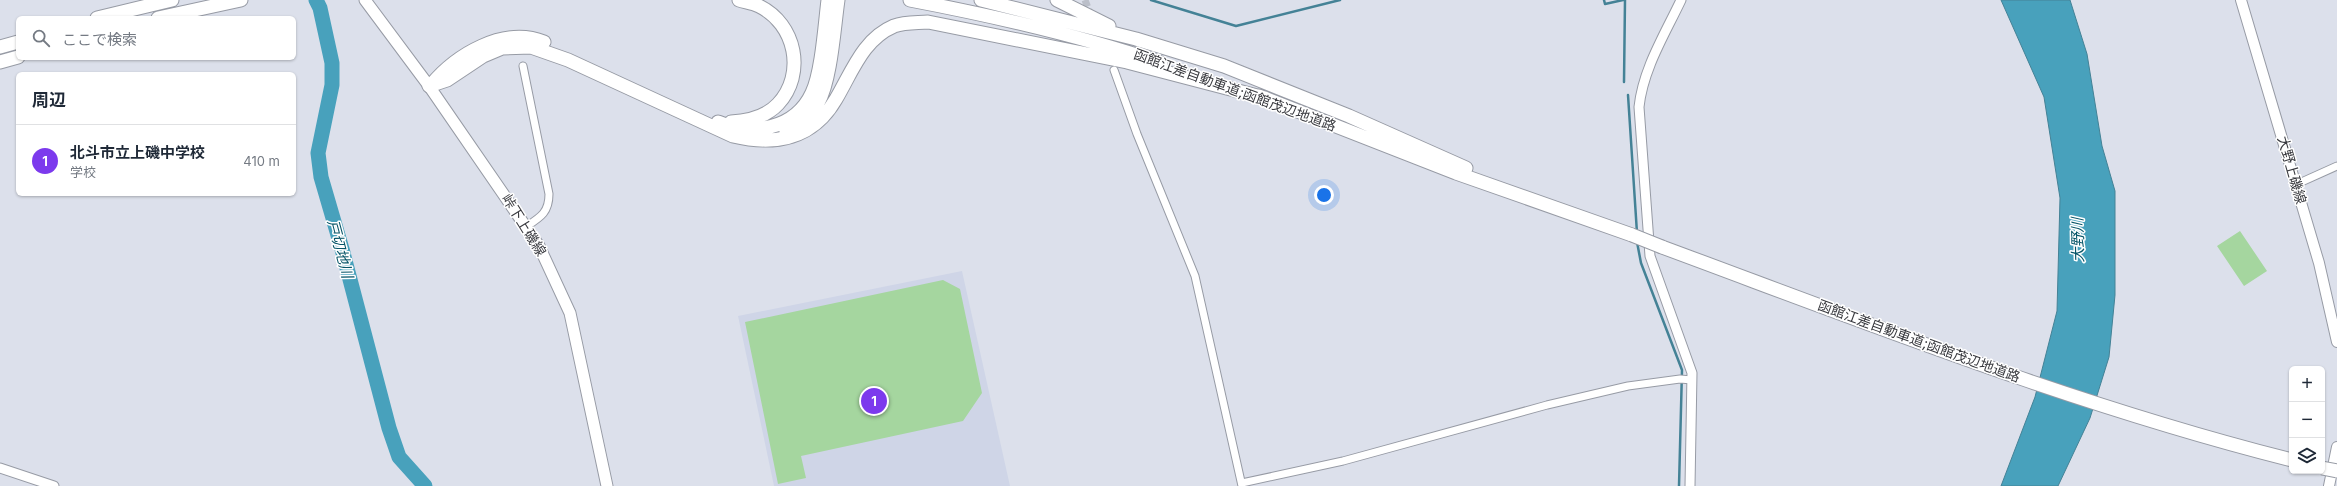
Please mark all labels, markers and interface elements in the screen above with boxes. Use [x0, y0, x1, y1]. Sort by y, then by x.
search box [16, 16, 296, 60]
icon: search [30, 27, 52, 49]
text: ここで検索 [62, 30, 137, 49]
street label: 函館江差自動車道;函館茂辺地道路 [1132, 45, 1339, 134]
text: 周辺 [32, 90, 66, 110]
street label: 大野上磯線 [2275, 134, 2310, 206]
text: 北斗市立上磯中学校 [70, 143, 205, 162]
text: 1 [42, 153, 48, 169]
text: 410 m [243, 153, 280, 169]
text: 学校 [70, 164, 96, 180]
your location [1314, 185, 1334, 205]
street label: 峠下上磯線 [499, 191, 550, 259]
water label: 大野川 [2068, 215, 2087, 263]
water label: 戸切地川 [324, 217, 358, 282]
street label: 函館江差自動車道;函館茂辺地道路 [1816, 296, 2023, 385]
map controls [2289, 366, 2325, 474]
button: + [2289, 366, 2325, 402]
pin: 1 [861, 386, 887, 416]
button: − [2289, 402, 2325, 438]
button: layers [2289, 438, 2325, 474]

